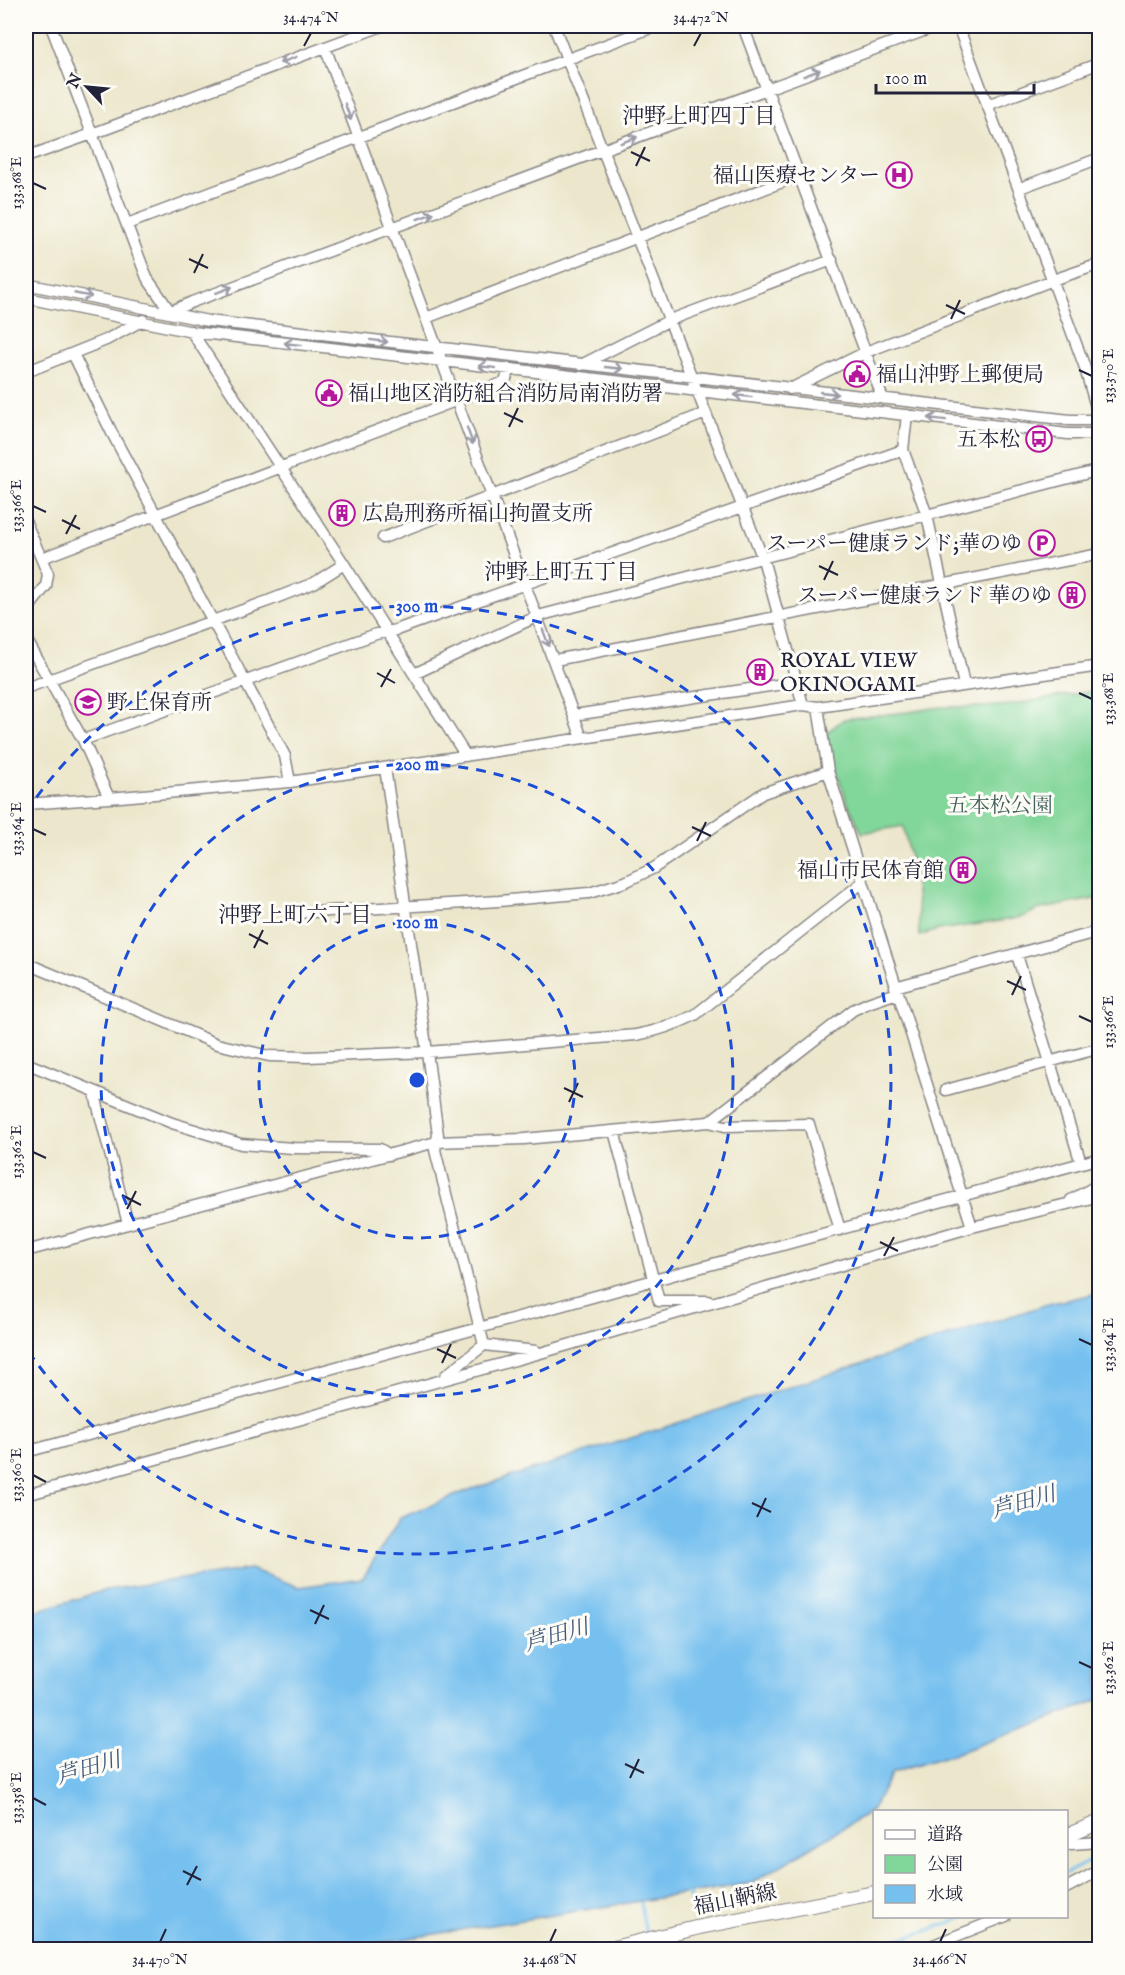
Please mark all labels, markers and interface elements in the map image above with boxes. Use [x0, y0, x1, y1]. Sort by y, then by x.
text: 34.474°N [283, 8, 339, 27]
text: 34.472°N [673, 8, 729, 27]
one-way arrow [279, 56, 297, 67]
north arrow [57, 57, 117, 117]
scale bar [876, 57, 1034, 95]
one-way arrow [802, 66, 821, 77]
text: 100 m [885, 68, 927, 91]
text: N [63, 71, 87, 93]
one-way arrow [344, 102, 355, 121]
district label: 沖野上町四丁目 [622, 103, 776, 131]
one-way arrow [619, 134, 638, 145]
text: 133.368°E [7, 157, 26, 209]
hospital icon: 福山医療センター [884, 160, 914, 190]
place label: 福山医療センター [713, 163, 880, 190]
one-way arrow [417, 209, 435, 220]
one-way arrow [214, 284, 232, 295]
one-way arrow [73, 290, 92, 301]
one-way arrow [369, 336, 388, 347]
one-way arrow [284, 338, 304, 349]
text: 133.370°E [1099, 348, 1118, 404]
public building icon: 福山沖野上郵便局 [842, 359, 872, 389]
one-way arrow [477, 361, 497, 372]
place label: 福山沖野上郵便局 [876, 362, 1044, 389]
one-way arrow [604, 363, 624, 374]
public building icon: 福山地区消防組合消防局南消防署 [314, 378, 344, 408]
place label: 福山地区消防組合消防局南消防署 [348, 381, 663, 408]
one-way arrow [819, 388, 838, 399]
one-way arrow [734, 390, 754, 401]
one-way arrow [927, 413, 947, 424]
bus stop icon: 五本松 [1024, 424, 1054, 454]
one-way arrow [465, 426, 476, 445]
place label: 五本松 [957, 427, 1020, 454]
text: 133.366°E [7, 479, 26, 533]
building icon: 広島刑務所福山拘置支所 [327, 498, 357, 528]
place label: 広島刑務所福山拘置支所 [362, 501, 593, 528]
parking icon: スーパー健康ランド;華のゆ [1027, 528, 1057, 558]
place label: スーパー健康ランド;華のゆ [766, 531, 1022, 558]
district label: 沖野上町五丁目 [484, 559, 638, 587]
building icon: スーパー健康ランド 華のゆ [1057, 580, 1087, 610]
place label: スーパー健康ランド 華のゆ [798, 583, 1052, 610]
text: 300 m [396, 596, 438, 619]
one-way arrow [541, 628, 552, 647]
place label: ROYAL VIEW OKINOGAMI [780, 648, 918, 699]
building icon: ROYAL VIEW OKINOGAMI [745, 657, 775, 687]
text: 133.368°E [1099, 673, 1118, 725]
school or university icon: 野上保育所 [73, 687, 103, 717]
place label: 野上保育所 [107, 690, 212, 717]
text: 200 m [395, 754, 439, 777]
park label: 五本松公園 [948, 793, 1053, 820]
text: 133.364°E [7, 802, 26, 856]
building icon: 福山市民体育館 [948, 855, 978, 885]
place label: 福山市民体育館 [797, 858, 944, 885]
district label: 沖野上町六丁目 [218, 902, 372, 930]
text: 100 m [396, 912, 438, 935]
text: 133.366°E [1099, 995, 1118, 1049]
centre of rings [407, 1070, 427, 1090]
text: 133.362°E [7, 1125, 26, 1179]
text: 133.364°E [1099, 1318, 1118, 1372]
text: 133.360°E [7, 1448, 26, 1502]
water label: 芦田川 [988, 1480, 1061, 1525]
water label: 芦田川 [521, 1613, 594, 1658]
text: 133.362°E [1099, 1641, 1118, 1695]
water label: 芦田川 [53, 1746, 126, 1791]
text: 133.358°E [7, 1772, 26, 1824]
legend [873, 1810, 1068, 1918]
text: 道路 [927, 1824, 963, 1847]
text: 公園 [927, 1854, 963, 1877]
street label: 福山鞆線 [691, 1879, 779, 1922]
text: 水域 [927, 1884, 963, 1907]
text: 34.470°N [132, 1950, 188, 1969]
text: 34.468°N [523, 1950, 577, 1969]
text: 34.466°N [913, 1950, 967, 1969]

